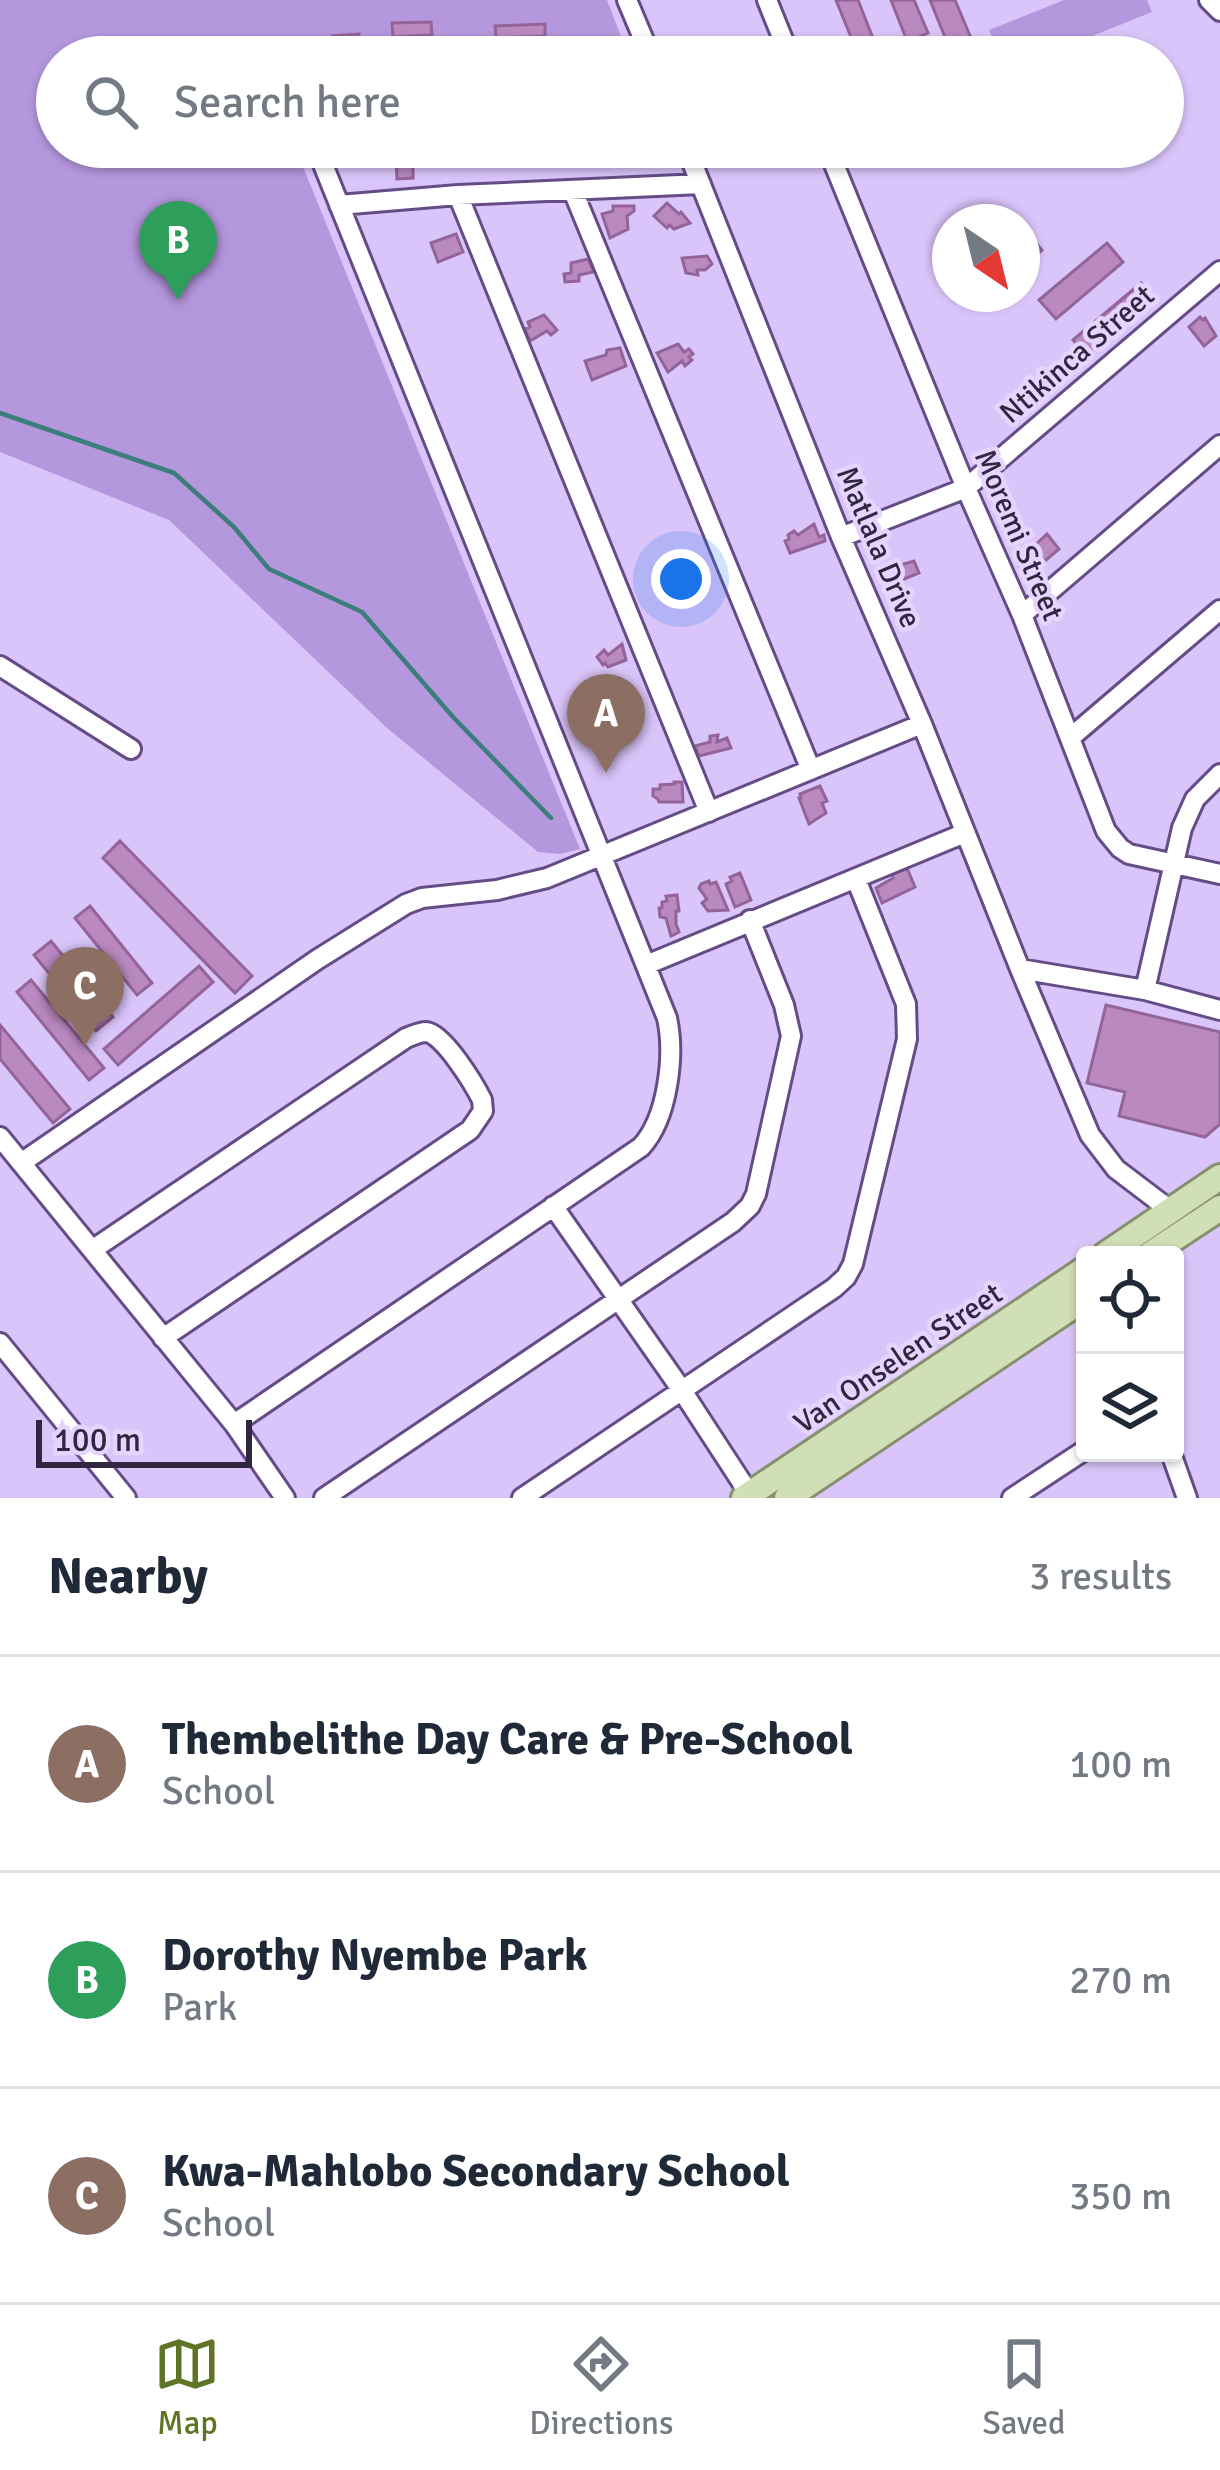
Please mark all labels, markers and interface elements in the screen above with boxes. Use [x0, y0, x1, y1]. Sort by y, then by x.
search box [36, 36, 1184, 168]
icon: search [78, 69, 144, 135]
text: Search here [174, 75, 401, 130]
pin: B [139, 201, 217, 300]
north arrow [932, 204, 1040, 312]
street label: Ntikinca Street [992, 277, 1162, 432]
street label: Moremi Street [966, 444, 1071, 626]
street label: Matlala Drive [828, 461, 929, 633]
your location [651, 549, 711, 609]
pin: A [567, 674, 645, 773]
pin: C [46, 947, 124, 1046]
map controls [1076, 1246, 1184, 1462]
button: locate [1076, 1246, 1184, 1354]
street label: Van Onselen Street [787, 1275, 1009, 1442]
button: layers [1076, 1354, 1184, 1462]
scale bar [36, 1414, 252, 1467]
text: 100 m [54, 1420, 141, 1461]
text: Nearby [48, 1545, 208, 1608]
text: 3 results [1029, 1552, 1172, 1600]
text: Thembelithe Day Care & Pre-School [162, 1712, 853, 1767]
text: A [75, 1740, 99, 1788]
text: 100 m [1069, 1740, 1172, 1788]
text: School [162, 1767, 275, 1815]
text: Dorothy Nyembe Park [162, 1928, 587, 1983]
text: B [75, 1956, 99, 2004]
text: 270 m [1069, 1956, 1172, 2004]
text: Park [162, 1983, 237, 2031]
text: Kwa-Mahlobo Secondary School [162, 2144, 790, 2199]
text: C [75, 2172, 99, 2220]
text: 350 m [1069, 2172, 1172, 2220]
text: School [162, 2199, 275, 2247]
tab: Map [154, 2331, 220, 2444]
tab: Directions [529, 2331, 674, 2444]
tab: Saved [982, 2331, 1066, 2444]

